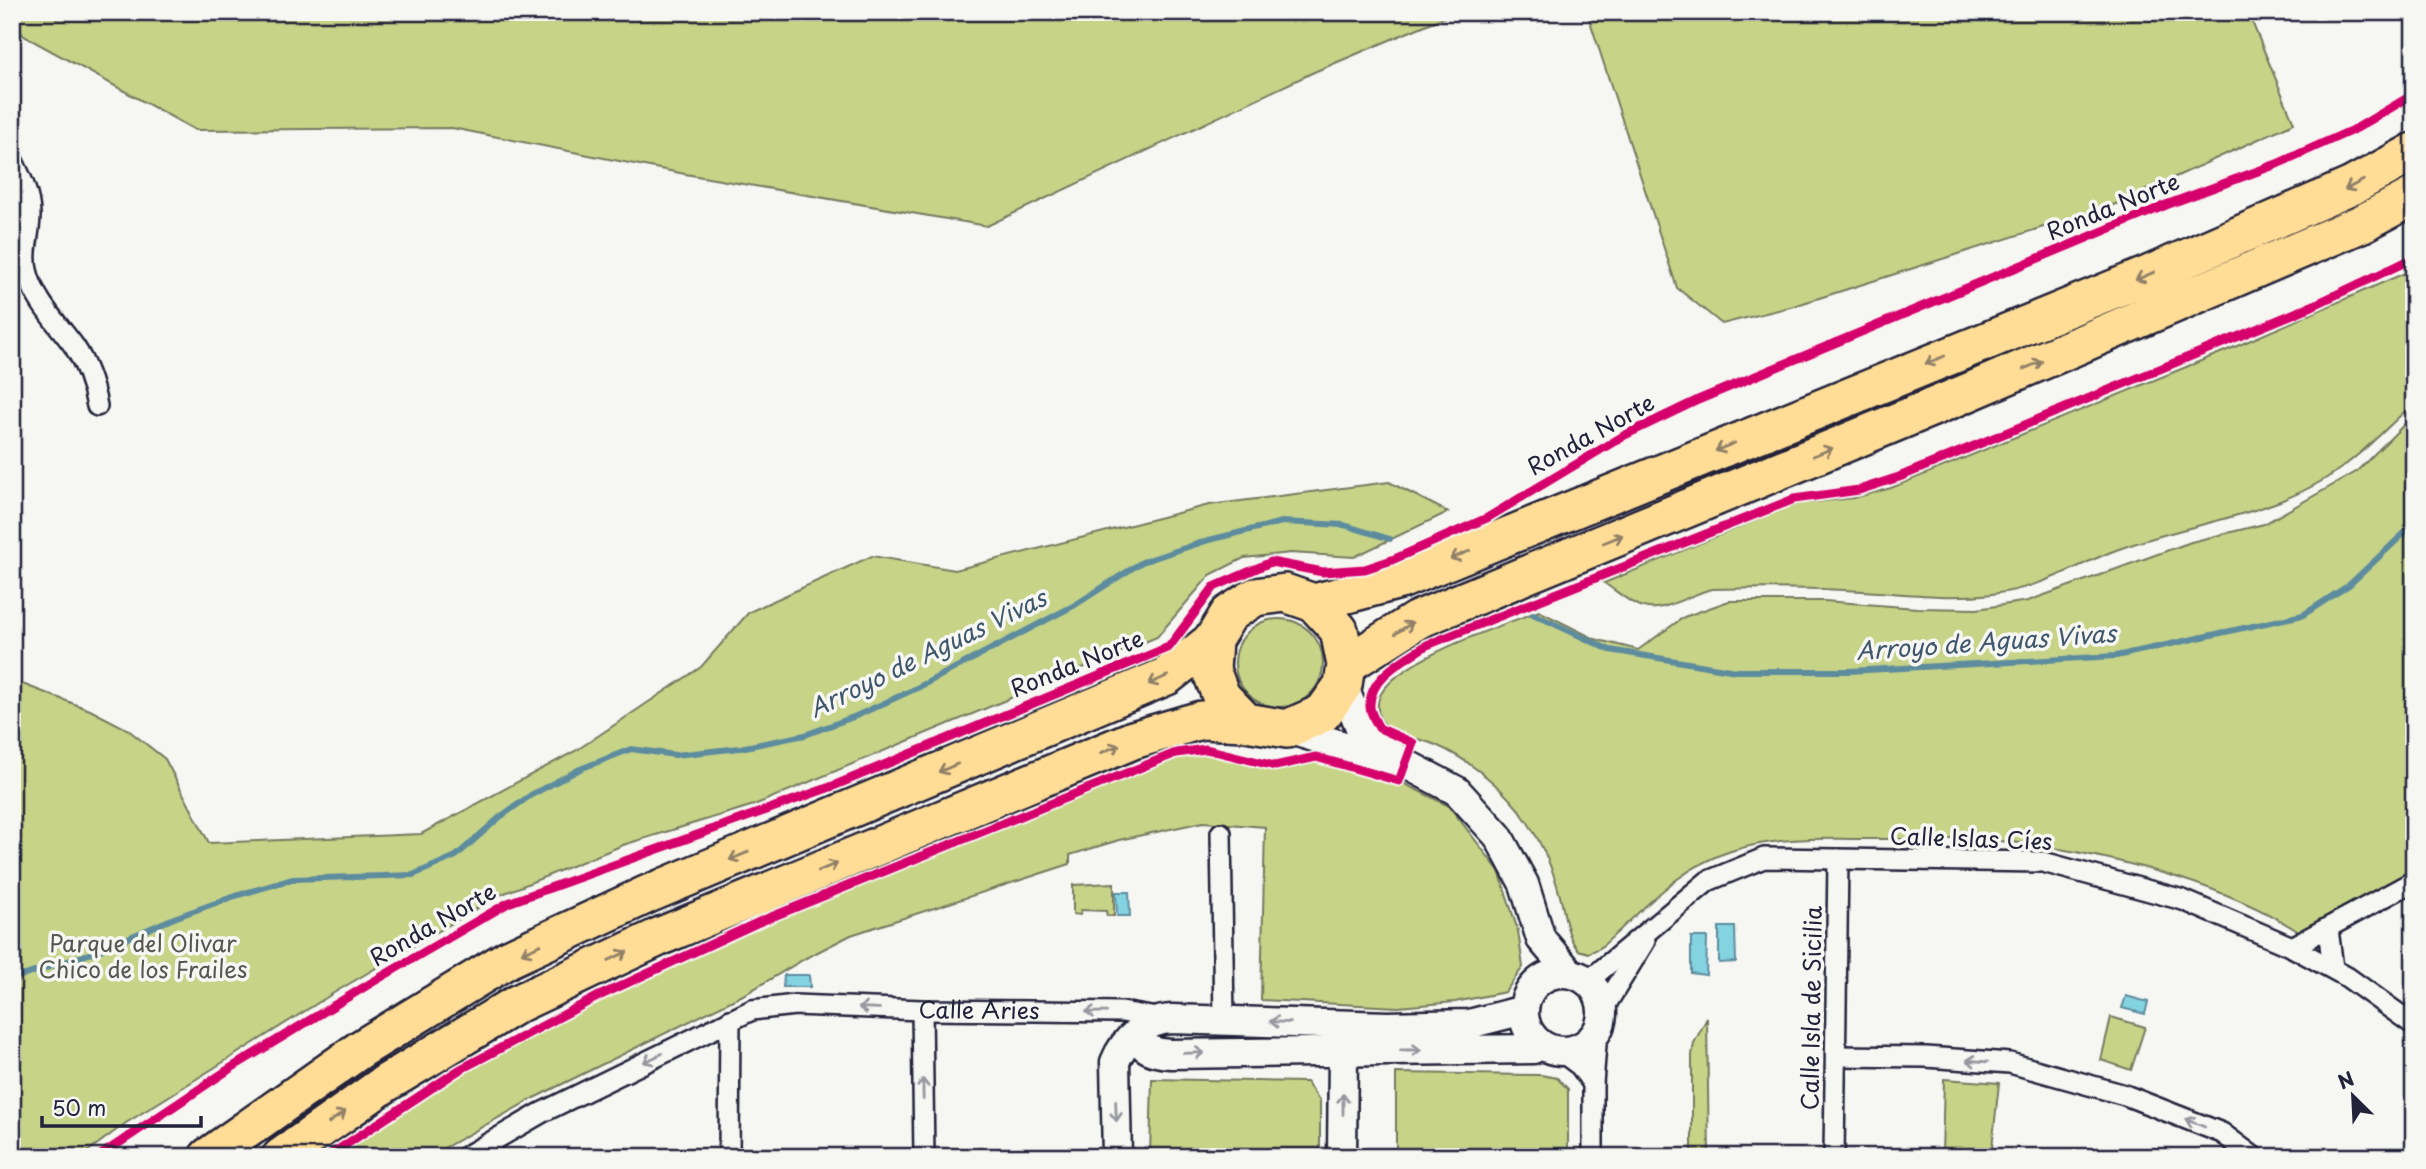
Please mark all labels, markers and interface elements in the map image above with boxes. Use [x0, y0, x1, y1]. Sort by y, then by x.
street label: Ronda Norte [2041, 163, 2184, 248]
one-way arrow [2344, 178, 2365, 192]
one-way arrow [2135, 270, 2157, 283]
one-way arrow [1925, 355, 1947, 368]
one-way arrow [2022, 358, 2043, 371]
street label: Ronda Norte [1520, 384, 1660, 483]
one-way arrow [1715, 441, 1736, 454]
one-way arrow [1812, 445, 1833, 458]
one-way arrow [1601, 532, 1623, 545]
one-way arrow [1450, 550, 1471, 563]
water label: Arroyo de Aguas Vivas [802, 578, 1054, 725]
water label: Arroyo de Aguas Vivas [1855, 614, 2119, 668]
street label: Ronda Norte [1005, 620, 1148, 705]
one-way arrow [1393, 621, 1413, 635]
one-way arrow [1148, 674, 1169, 687]
one-way arrow [1098, 742, 1120, 755]
one-way arrow [938, 762, 960, 775]
street label: Calle Islas Cíes [1889, 817, 2053, 858]
one-way arrow [728, 850, 750, 863]
one-way arrow [816, 859, 838, 872]
street label: Ronda Norte [363, 873, 502, 974]
street label: Calle Isla de Sicilia [1791, 905, 1830, 1111]
park label: Parque del Olivar Chico de los Frailes [38, 925, 248, 986]
one-way arrow [521, 943, 542, 956]
one-way arrow [607, 949, 628, 962]
street label: Calle Aries [918, 991, 1040, 1027]
one-way arrow [858, 1001, 881, 1014]
one-way arrow [1085, 1005, 1108, 1018]
one-way arrow [1269, 1016, 1292, 1029]
one-way arrow [1399, 1043, 1422, 1057]
one-way arrow [1183, 1046, 1206, 1059]
one-way arrow [643, 1052, 664, 1066]
one-way arrow [1967, 1054, 1989, 1067]
north arrow [2318, 1060, 2388, 1130]
text: N [2333, 1064, 2358, 1095]
one-way arrow [916, 1077, 930, 1100]
scale bar [42, 1085, 201, 1129]
text: 50 m [52, 1091, 106, 1123]
one-way arrow [1336, 1092, 1350, 1115]
one-way arrow [1109, 1099, 1123, 1122]
one-way arrow [327, 1110, 346, 1125]
one-way arrow [2185, 1115, 2207, 1128]

